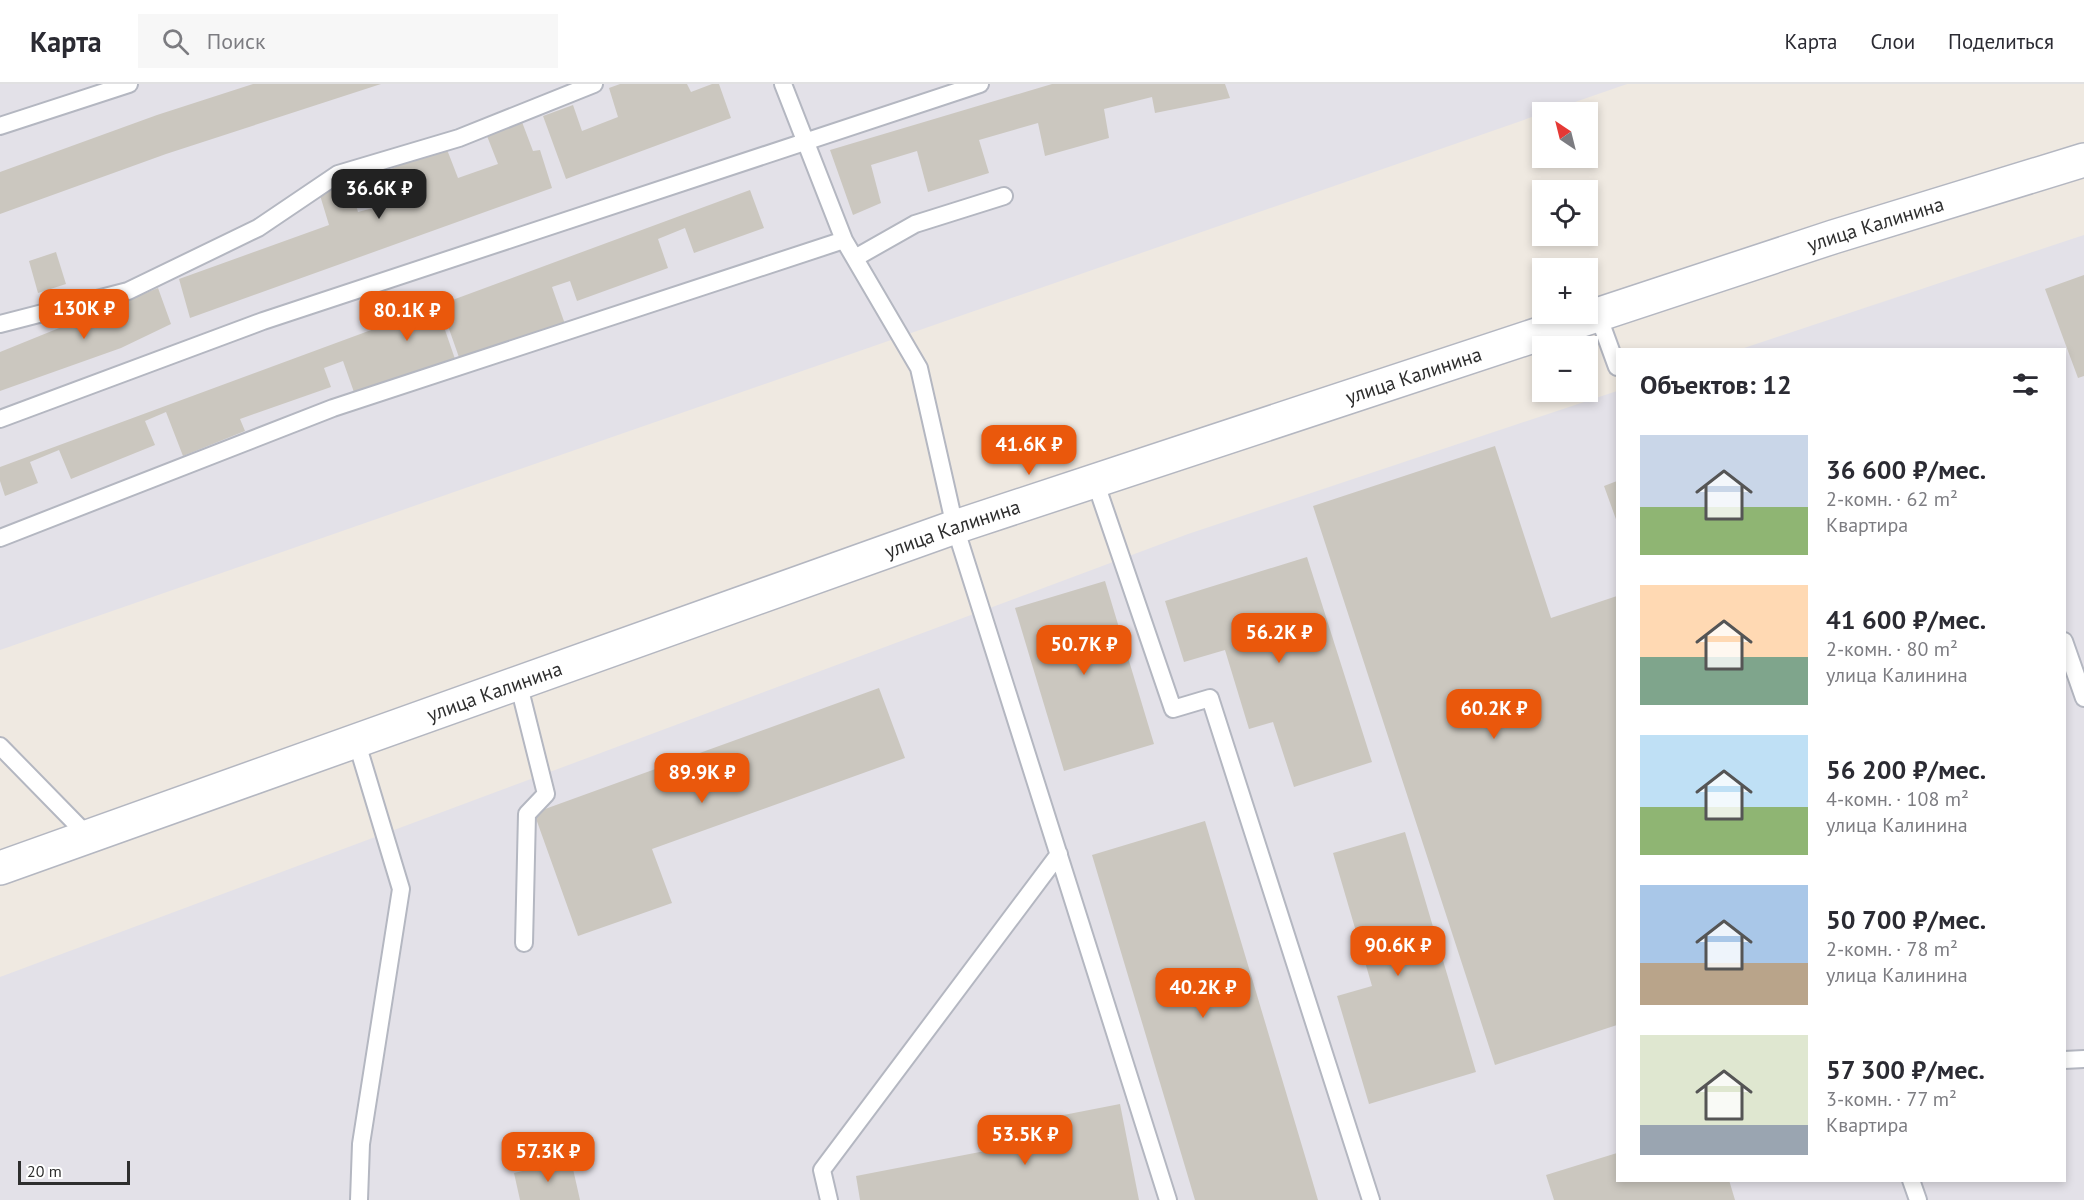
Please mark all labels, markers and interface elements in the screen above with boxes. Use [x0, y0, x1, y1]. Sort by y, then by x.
search box [138, 14, 558, 68]
text: Карта [30, 23, 102, 60]
icon: search [159, 25, 192, 58]
text: Поиск [207, 27, 266, 55]
text: Карта [1784, 28, 1837, 55]
text: Слои [1870, 28, 1915, 55]
text: Поделиться [1948, 28, 2054, 55]
north arrow [1532, 102, 1598, 168]
map controls [1532, 102, 1598, 402]
pin: 36.6K ₽ [324, 169, 434, 220]
text: 36.6K ₽ [345, 175, 413, 201]
button: locate [1532, 180, 1598, 246]
street label: улица Калинина [1804, 191, 1947, 258]
button: + [1532, 258, 1598, 324]
pin: 130K ₽ [35, 289, 133, 340]
pin: 80.1K ₽ [352, 291, 462, 342]
text: 130K ₽ [53, 295, 115, 321]
text: 80.1K ₽ [373, 297, 441, 323]
button: − [1532, 336, 1598, 402]
street label: улица Калинина [1342, 341, 1485, 410]
text: Объектов: 12 [1640, 368, 1792, 401]
icon: filters [2009, 368, 2042, 401]
pin: 41.6K ₽ [974, 425, 1084, 476]
text: 41.6K ₽ [995, 431, 1063, 457]
text: 36 600 ₽/мес. [1826, 453, 1986, 486]
icon: home [1688, 459, 1760, 531]
text: 2-комн. · 62 m² [1826, 486, 1958, 512]
street label: улица Калинина [881, 493, 1024, 564]
text: Квартира [1826, 512, 1908, 538]
text: 41 600 ₽/мес. [1826, 603, 1986, 636]
icon: home [1688, 609, 1760, 681]
pin: 56.2K ₽ [1224, 613, 1334, 664]
text: 56.2K ₽ [1245, 619, 1313, 645]
pin: 50.7K ₽ [1029, 625, 1139, 676]
text: 50.7K ₽ [1050, 631, 1118, 657]
text: 2-комн. · 80 m² [1826, 636, 1958, 662]
street label: улица Калинина [423, 655, 566, 728]
text: улица Калинина [1826, 662, 1968, 688]
pin: 60.2K ₽ [1439, 689, 1549, 740]
text: 60.2K ₽ [1460, 695, 1528, 721]
pin: 89.9K ₽ [647, 753, 757, 804]
text: 56 200 ₽/мес. [1826, 753, 1986, 786]
text: 89.9K ₽ [668, 759, 736, 785]
icon: home [1688, 759, 1760, 831]
text: 4-комн. · 108 m² [1826, 786, 1969, 812]
text: улица Калинина [1826, 812, 1968, 838]
text: 50 700 ₽/мес. [1826, 903, 1986, 936]
icon: home [1688, 909, 1760, 981]
pin: 90.6K ₽ [1343, 926, 1453, 977]
text: 90.6K ₽ [1364, 932, 1432, 958]
text: 2-комн. · 78 m² [1826, 936, 1958, 962]
text: улица Калинина [1826, 962, 1968, 988]
pin: 40.2K ₽ [1148, 968, 1258, 1019]
text: 40.2K ₽ [1169, 974, 1237, 1000]
text: 57 300 ₽/мес. [1826, 1053, 1985, 1086]
icon: home [1688, 1059, 1760, 1131]
text: 3-комн. · 77 m² [1826, 1086, 1957, 1112]
text: Квартира [1826, 1112, 1908, 1138]
pin: 53.5K ₽ [970, 1115, 1080, 1166]
text: 53.5K ₽ [991, 1121, 1059, 1147]
pin: 57.3K ₽ [493, 1132, 603, 1183]
text: 57.3K ₽ [516, 1138, 580, 1164]
scale bar [18, 1158, 130, 1186]
text: 20 m [27, 1161, 62, 1181]

